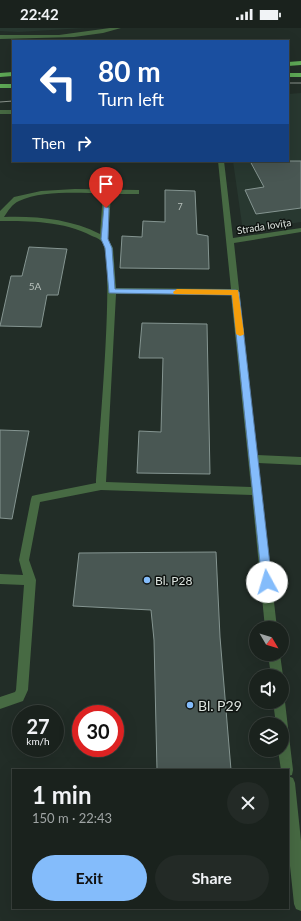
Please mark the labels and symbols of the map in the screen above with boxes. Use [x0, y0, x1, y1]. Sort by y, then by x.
pin [89, 167, 123, 208]
house number: 7 [177, 201, 183, 212]
street label: Strada Iovița [236, 216, 292, 236]
house number: 5A [29, 280, 42, 292]
position arrow [246, 561, 288, 603]
place label: Bl. P28 [155, 573, 193, 588]
marker: Bl. P28 [142, 575, 152, 585]
north arrow [249, 621, 289, 661]
place label: Bl. P29 [198, 697, 242, 714]
marker: Bl. P29 [185, 700, 195, 710]
speed limit sign: 30 [72, 705, 124, 757]

